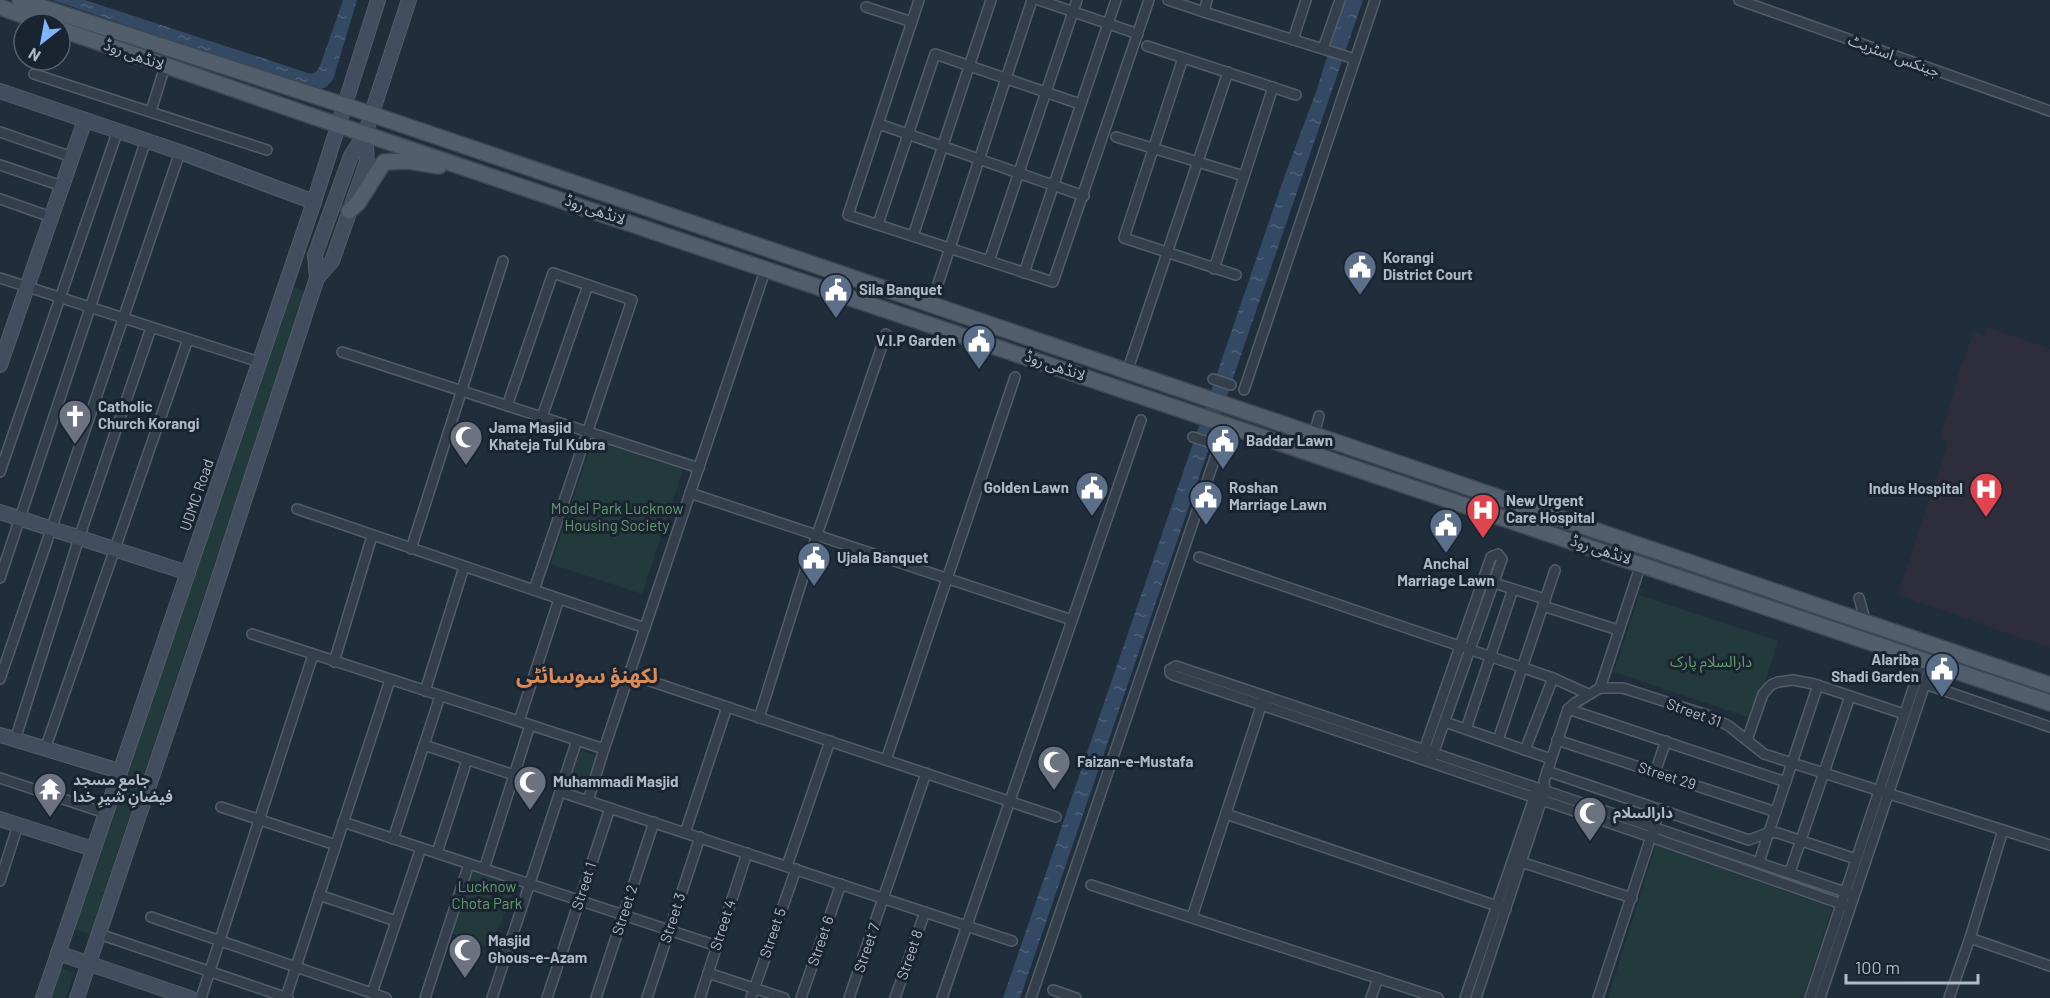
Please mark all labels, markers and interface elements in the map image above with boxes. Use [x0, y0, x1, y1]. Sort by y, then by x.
north arrow [12, 12, 72, 72]
street label: جینکس اسٹریٹ [1846, 30, 1943, 81]
street label: لانڈھی روڈ [101, 35, 167, 74]
text: N [25, 44, 43, 66]
street label: لانڈھی روڈ [562, 190, 628, 229]
place label: Korangi District Court [1383, 248, 1473, 283]
public building icon: Korangi District Court [1342, 249, 1378, 296]
public building icon: Sila Banquet [818, 272, 854, 319]
place label: Sila Banquet [859, 280, 942, 298]
public building icon: V.I.P Garden [961, 323, 997, 370]
place label: V.I.P Garden [876, 331, 956, 349]
street label: لانڈھی روڈ [1022, 346, 1088, 385]
place label: Catholic Church Korangi [98, 397, 200, 432]
church icon: Catholic Church Korangi [57, 398, 93, 445]
place label: Jama Masjid Khateja Tul Kubra [489, 418, 605, 453]
mosque icon: Jama Masjid Khateja Tul Kubra [448, 419, 484, 466]
public building icon: Baddar Lawn [1205, 423, 1241, 470]
place label: Baddar Lawn [1246, 431, 1333, 449]
street label: UDMC Road [175, 456, 217, 533]
public building icon: Golden Lawn [1074, 470, 1110, 517]
hospital icon: Indus Hospital [1968, 471, 2004, 518]
place label: Golden Lawn [984, 478, 1069, 496]
place label: Roshan Marriage Lawn [1229, 478, 1327, 513]
public building icon: Roshan Marriage Lawn [1188, 479, 1224, 526]
place label: Indus Hospital [1869, 479, 1963, 497]
place label: New Urgent Care Hospital [1506, 491, 1595, 526]
hospital icon: New Urgent Care Hospital [1465, 492, 1501, 539]
park label: Model Park Lucknow Housing Society [551, 499, 683, 534]
public building icon: Anchal Marriage Lawn [1428, 507, 1464, 554]
street label: لانڈھی روڈ [1568, 531, 1634, 568]
public building icon: Ujala Banquet [796, 540, 832, 587]
place label: Ujala Banquet [837, 548, 929, 566]
place label: Anchal Marriage Lawn [1397, 554, 1495, 589]
place label: Alariba Shadi Garden [1831, 650, 1919, 685]
public building icon: Alariba Shadi Garden [1924, 651, 1960, 698]
park label: دارالسلام پارک [1670, 652, 1752, 673]
district label: لکھنؤ سوسائٹی [516, 662, 658, 688]
street label: Street 31 [1665, 694, 1724, 730]
mosque icon: Faizan-e-Mustafa [1036, 744, 1072, 791]
place label: Faizan-e-Mustafa [1077, 752, 1193, 770]
street label: Street 29 [1636, 757, 1699, 793]
mosque icon: Muhammadi Masjid [512, 764, 548, 811]
place label: جامع مسجد فیضانِ شیرِ خدا [73, 770, 173, 808]
temple icon: جامع مسجد فیضانِ شیرِ خدا [32, 771, 68, 818]
place label: Muhammadi Masjid [553, 772, 679, 790]
mosque icon: دارالسلام [1572, 795, 1608, 842]
place label: دارالسلام [1613, 803, 1673, 824]
street label: Street 1 [567, 860, 599, 912]
park label: Lucknow Chota Park [452, 877, 523, 912]
street label: Street 2 [607, 882, 641, 937]
street label: Street 3 [656, 890, 689, 945]
street label: Street 4 [705, 897, 739, 952]
street label: Street 5 [755, 905, 789, 960]
street label: Street 6 [803, 913, 837, 968]
street label: Street 7 [849, 921, 883, 975]
street label: Street 8 [892, 927, 926, 982]
place label: Masjid Ghous-e-Azam [488, 931, 587, 966]
mosque icon: Masjid Ghous-e-Azam [447, 932, 483, 979]
scale bar [1846, 947, 1978, 985]
text: 100 m [1855, 956, 1900, 978]

